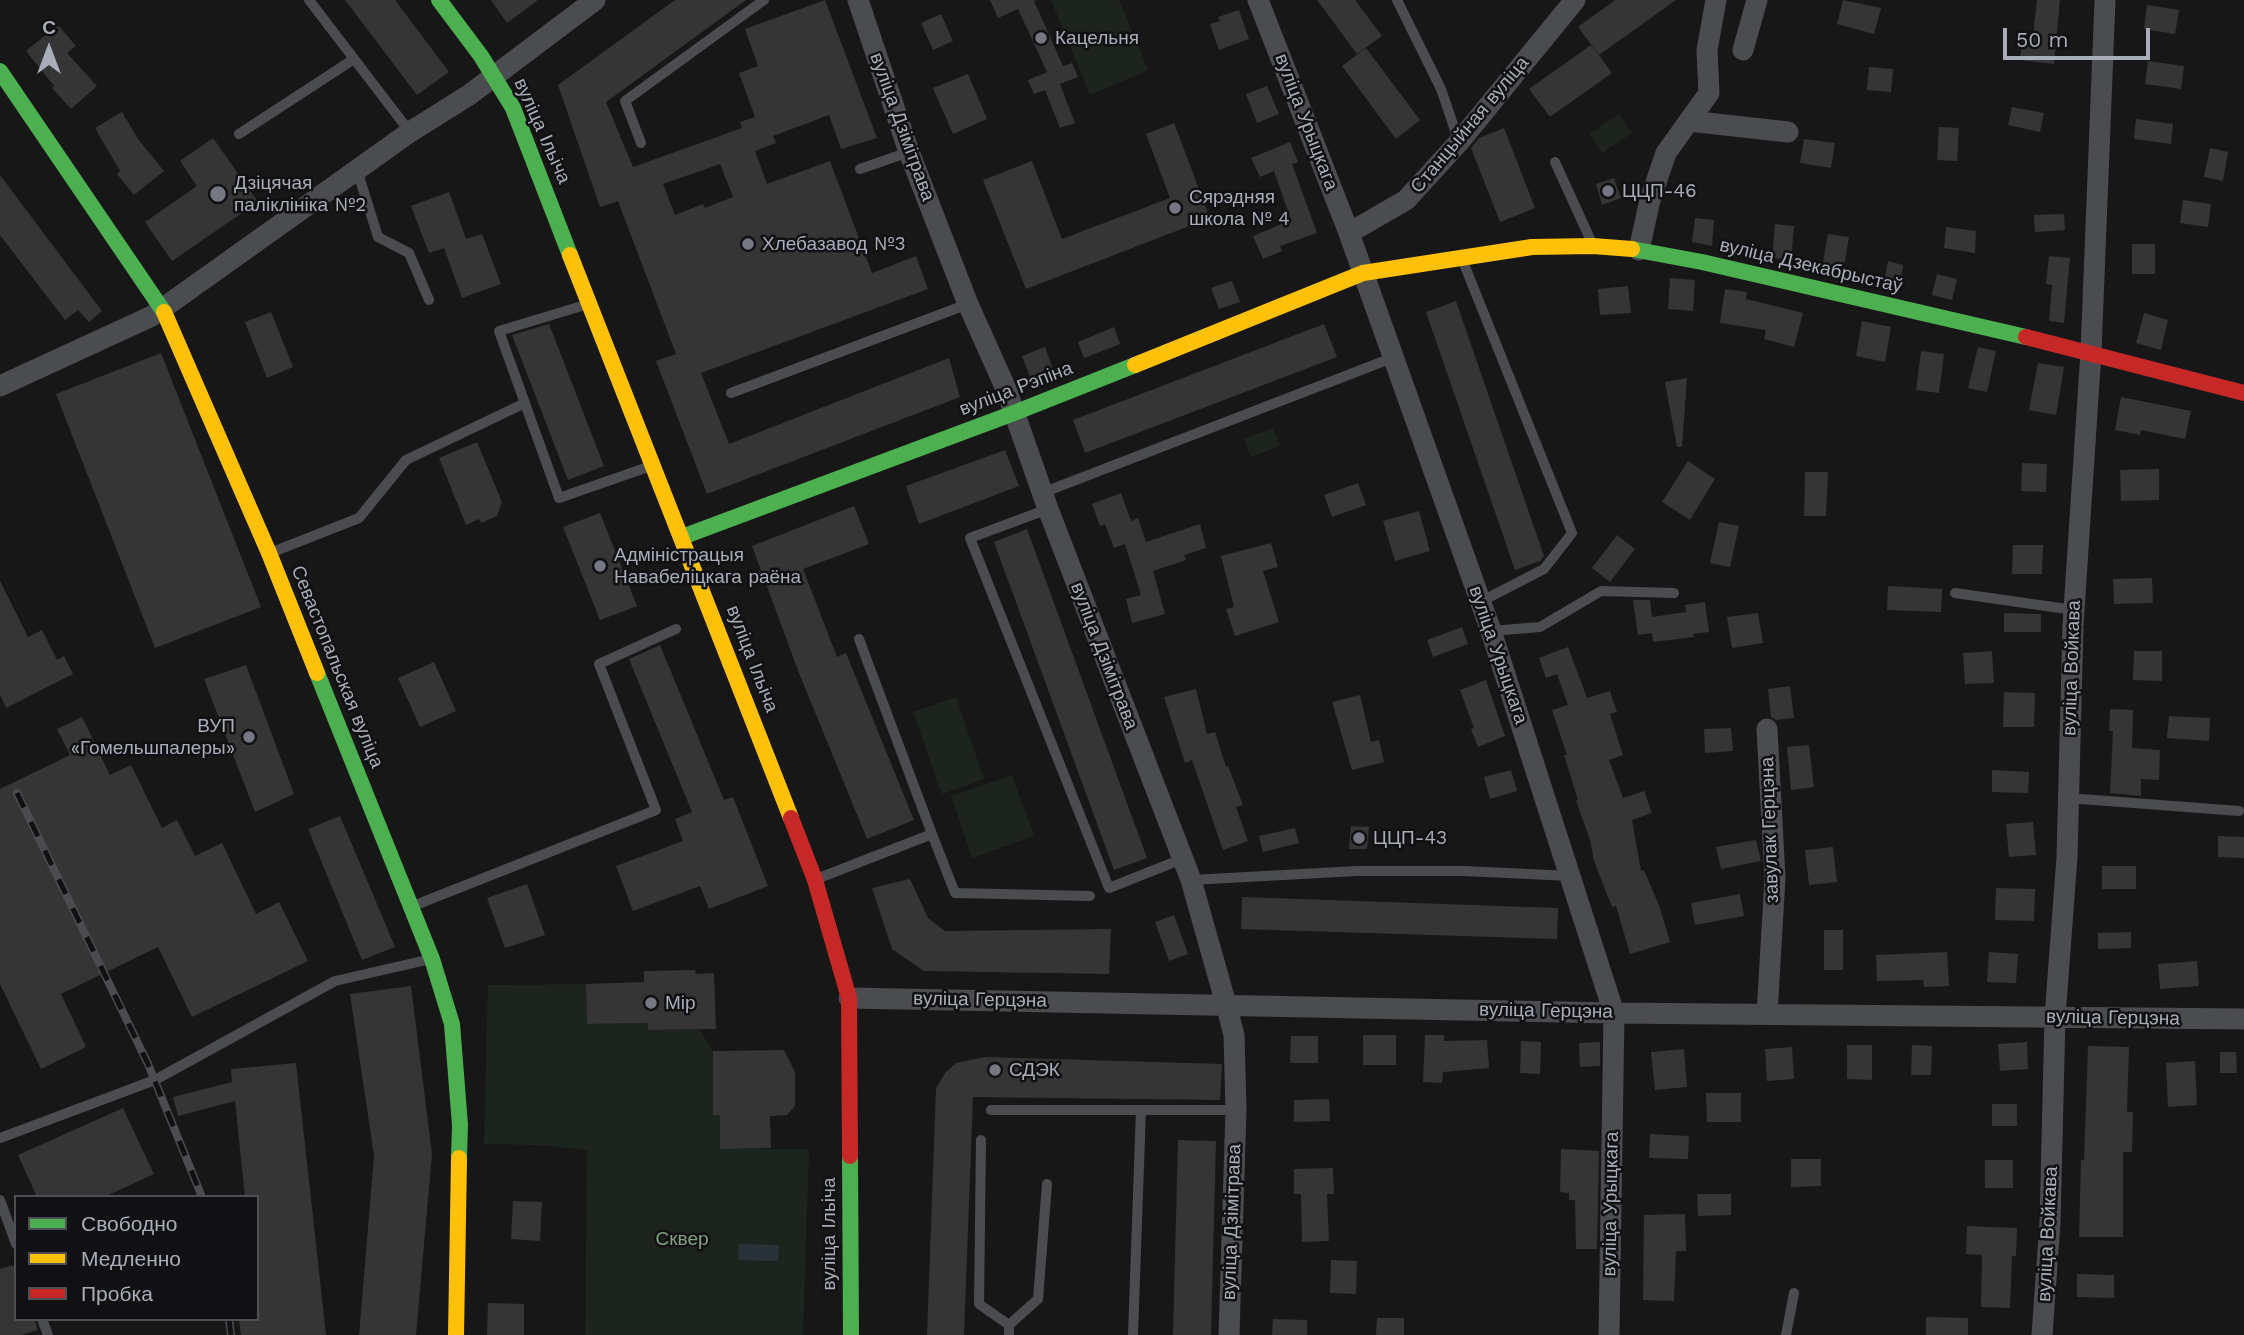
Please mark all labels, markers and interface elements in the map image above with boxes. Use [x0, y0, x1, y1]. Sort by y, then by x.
north arrow [14, 14, 84, 84]
scale bar [2006, 14, 2153, 58]
text: С [42, 16, 56, 39]
place label: Кацельня [1055, 27, 1139, 49]
text: 50 m [2016, 27, 2068, 52]
marker: Кацельня [1033, 30, 1049, 46]
street label: вуліца Дзімітрава [865, 50, 939, 204]
street label: вуліца Урыцкага [1269, 50, 1343, 194]
street label: Станцыйная вуліца [1406, 52, 1534, 198]
street label: вуліца Ільіча [509, 75, 575, 187]
place label: Дзіцячая паліклініка №2 [234, 172, 366, 216]
place label: ЦЦП-46 [1622, 180, 1697, 202]
marker: ЦЦП-46 [1600, 183, 1616, 199]
marker: Дзіцячая паліклініка №2 [208, 184, 228, 204]
place label: Сярэдняя школа № 4 [1189, 186, 1290, 230]
marker: Сярэдняя школа № 4 [1167, 200, 1183, 216]
place label: Хлебазавод №3 [762, 233, 906, 255]
street label: вуліца Дзекабрыстаў [1717, 234, 1905, 298]
marker: Хлебазавод №3 [740, 236, 756, 252]
street label: вуліца Рэпіна [956, 357, 1076, 421]
place label: Адміністрацыя Навабеліцкага раёна [614, 544, 801, 588]
marker: Адміністрацыя Навабеліцкага раёна [592, 558, 608, 574]
street label: Севастопальская вуліца [286, 562, 388, 772]
street label: вуліца Дзімітрава [1065, 579, 1143, 733]
street label: вуліца Урыцкага [1464, 583, 1532, 727]
street label: вуліца Войкава [2058, 600, 2086, 736]
street label: вуліца Ільіча [721, 602, 783, 716]
place label: ВУП «Гомельшпалеры» [71, 715, 235, 759]
marker: ВУП «Гомельшпалеры» [241, 729, 257, 745]
street label: завулак Герцэна [1756, 757, 1784, 903]
place label: ЦЦП-43 [1373, 827, 1447, 849]
marker: ЦЦП-43 [1351, 830, 1367, 846]
street label: вуліца Герцэна [913, 987, 1047, 1013]
place label: Мір [665, 992, 696, 1014]
marker: Мір [643, 995, 659, 1011]
street label: вуліца Герцэна [1479, 998, 1613, 1024]
street label: вуліца Герцэна [2046, 1005, 2180, 1031]
place label: СДЭК [1009, 1059, 1060, 1081]
marker: СДЭК [987, 1062, 1003, 1078]
street label: вуліца Урыцкага [1598, 1131, 1624, 1277]
street label: вуліца Дзімітрава [1218, 1144, 1246, 1300]
street label: вуліца Войкава [2033, 1166, 2063, 1302]
street label: вуліца Ільіча [818, 1178, 840, 1290]
legend [14, 1195, 259, 1321]
text: Свободно [81, 1211, 178, 1236]
park label: Сквер [655, 1228, 709, 1250]
text: Медленно [81, 1246, 181, 1271]
text: Пробка [81, 1281, 153, 1306]

